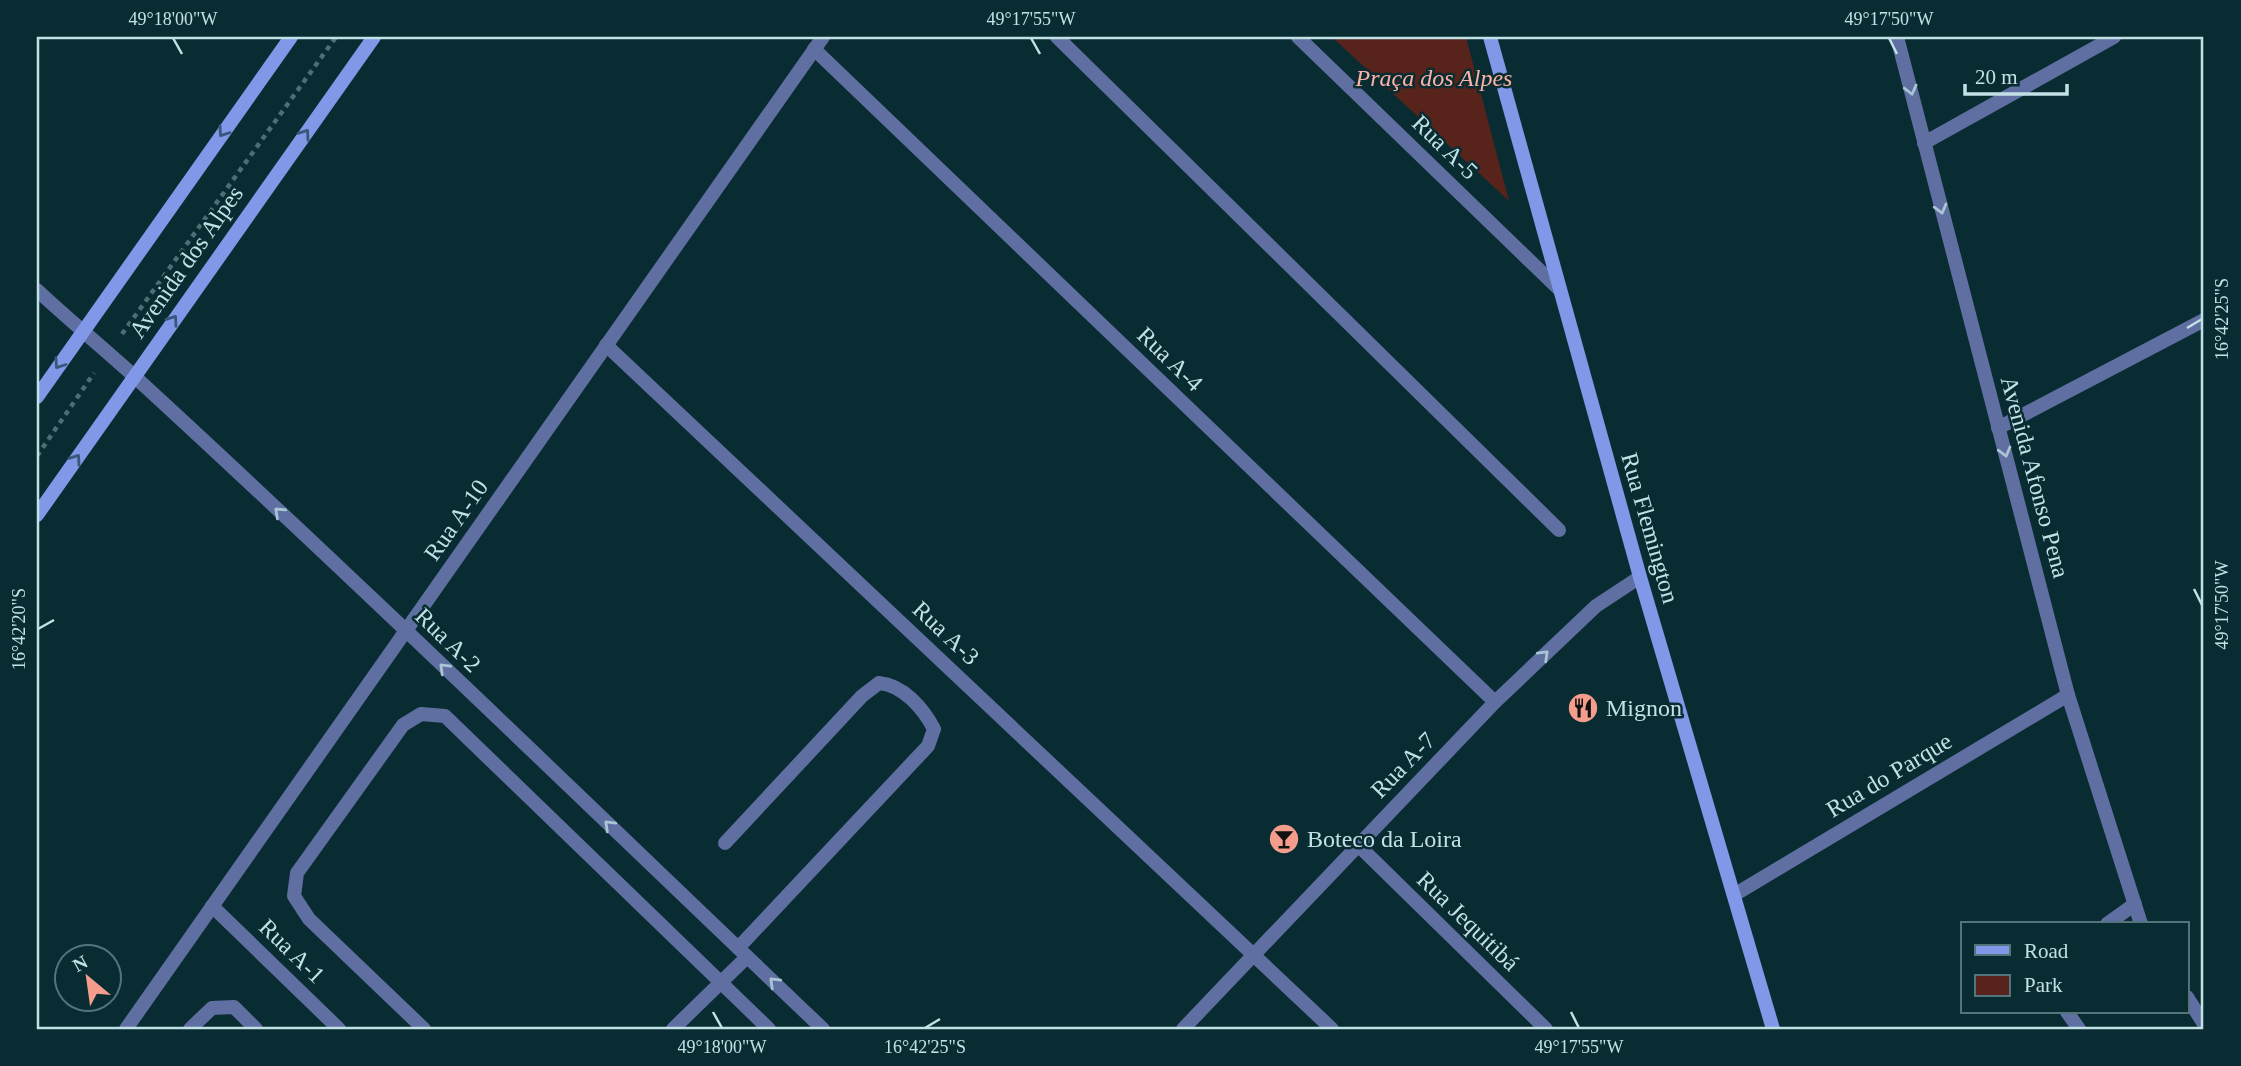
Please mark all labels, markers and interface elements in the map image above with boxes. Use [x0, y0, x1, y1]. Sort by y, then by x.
text: 49°18'00"W [129, 9, 217, 29]
text: 49°17'55"W [987, 9, 1075, 29]
text: 49°17'50"W [1845, 9, 1933, 29]
scale bar [1965, 52, 2066, 96]
park label: Praça dos Alpes [1355, 65, 1512, 91]
text: 20 m [1975, 65, 2018, 89]
one-way arrow [1903, 83, 1917, 95]
street label: Rua A-5 [1407, 110, 1483, 184]
one-way arrow [219, 124, 231, 137]
one-way arrow [296, 129, 309, 142]
street label: Avenida dos Alpes [124, 181, 248, 343]
one-way arrow [1933, 202, 1948, 214]
text: 16°42'25"S [2212, 278, 2232, 360]
one-way arrow [165, 315, 177, 328]
street label: Rua A-4 [1132, 322, 1208, 396]
one-way arrow [54, 357, 67, 370]
street label: Avenida Afonso Pena [1996, 373, 2075, 581]
one-way arrow [1997, 446, 2011, 458]
street label: Rua Flemington [1616, 450, 1684, 606]
one-way arrow [68, 454, 80, 467]
street label: Rua A-10 [419, 475, 493, 565]
one-way arrow [274, 508, 287, 521]
text: 49°17'50"W [2212, 561, 2232, 649]
text: 16°42'20"S [9, 588, 29, 670]
street label: Rua A-3 [908, 596, 984, 670]
street label: Rua A-2 [410, 603, 486, 677]
one-way arrow [1536, 651, 1549, 664]
one-way arrow [439, 664, 452, 677]
restaurant icon: Mignon [1566, 691, 1600, 725]
place label: Mignon [1606, 695, 1682, 721]
street label: Rua A-7 [1366, 727, 1440, 803]
street label: Rua do Parque [1822, 727, 1956, 823]
one-way arrow [604, 821, 617, 834]
bar icon: Boteco da Loira [1267, 822, 1301, 856]
place label: Boteco da Loira [1307, 826, 1462, 852]
street label: Rua Jequitibá [1412, 866, 1525, 976]
street label: Rua A-1 [254, 914, 330, 988]
legend [1961, 922, 2188, 1014]
text: Road [2024, 939, 2069, 963]
north arrow [52, 944, 122, 1014]
text: N [69, 951, 91, 976]
text: Park [2024, 973, 2063, 997]
one-way arrow [769, 978, 782, 991]
text: 49°18'00"W [678, 1037, 766, 1057]
text: 16°42'25"S [884, 1037, 966, 1057]
text: 49°17'55"W [1535, 1037, 1623, 1057]

